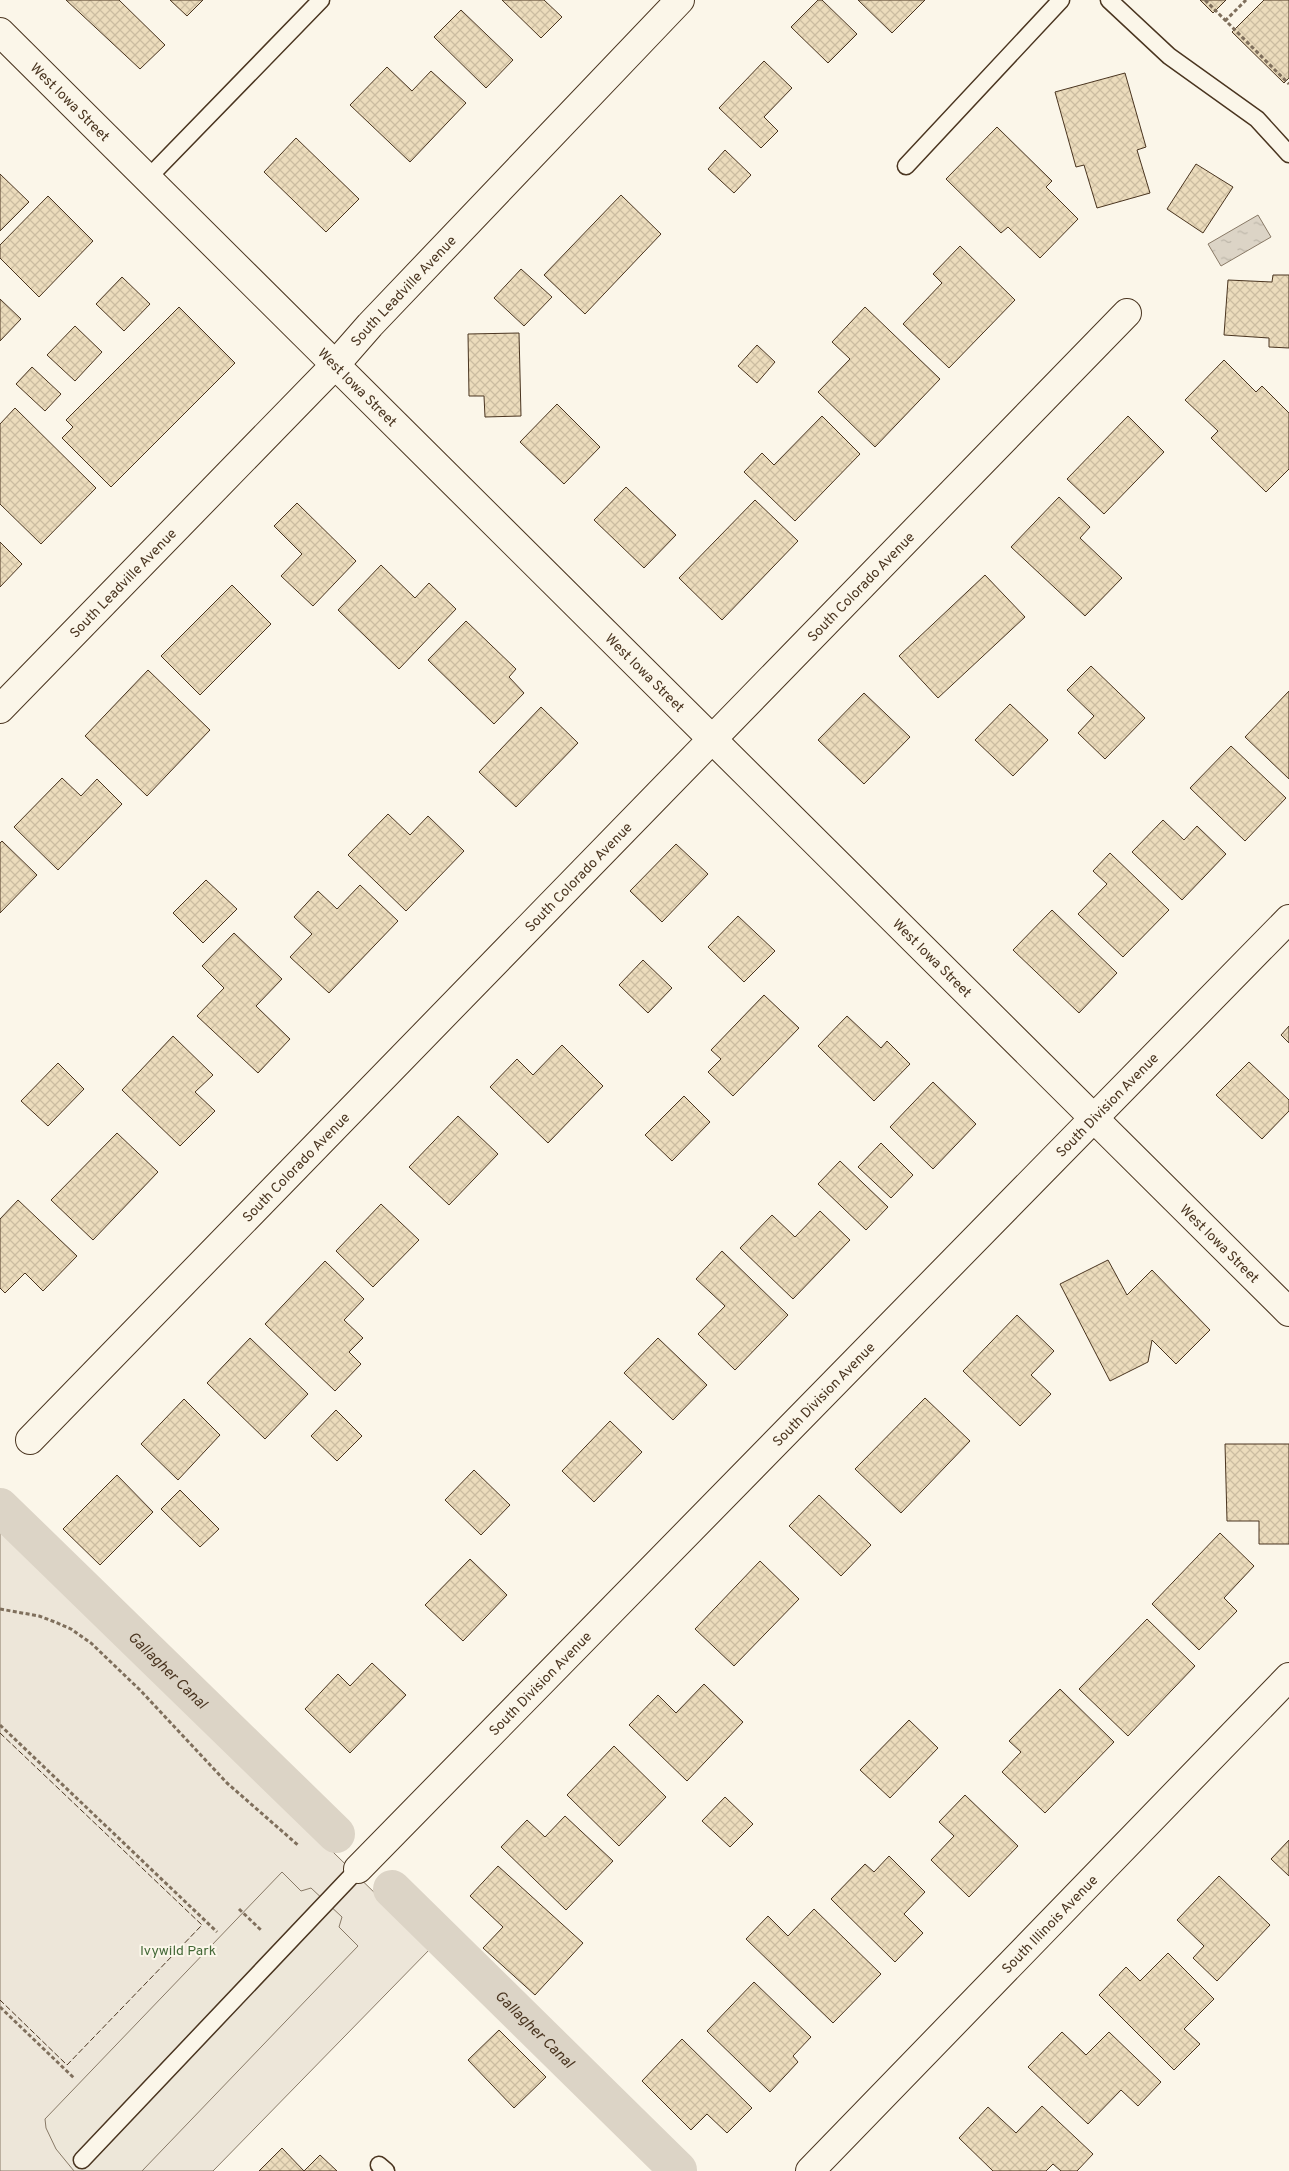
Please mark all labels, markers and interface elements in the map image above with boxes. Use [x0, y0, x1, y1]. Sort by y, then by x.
street label: West Iowa Street [26, 60, 112, 146]
street label: South Leadville Avenue [348, 233, 461, 351]
street label: West Iowa Street [313, 345, 400, 431]
street label: South Leadville Avenue [67, 526, 181, 642]
street label: South Colorado Avenue [805, 529, 919, 646]
street label: West Iowa Street [601, 631, 687, 717]
street label: South Colorado Avenue [522, 819, 636, 936]
street label: West Iowa Street [888, 916, 974, 1002]
street label: South Division Avenue [1053, 1050, 1163, 1162]
street label: South Colorado Avenue [240, 1110, 354, 1226]
street label: West Iowa Street [1176, 1201, 1262, 1287]
street label: South Division Avenue [770, 1339, 879, 1451]
water label: Gallagher Canal [123, 1628, 211, 1715]
street label: South Division Avenue [486, 1629, 596, 1740]
street label: South Illinois Avenue [999, 1872, 1102, 1978]
park label: Ivywild Park [140, 1943, 216, 1960]
water label: Gallagher Canal [490, 1987, 578, 2074]

